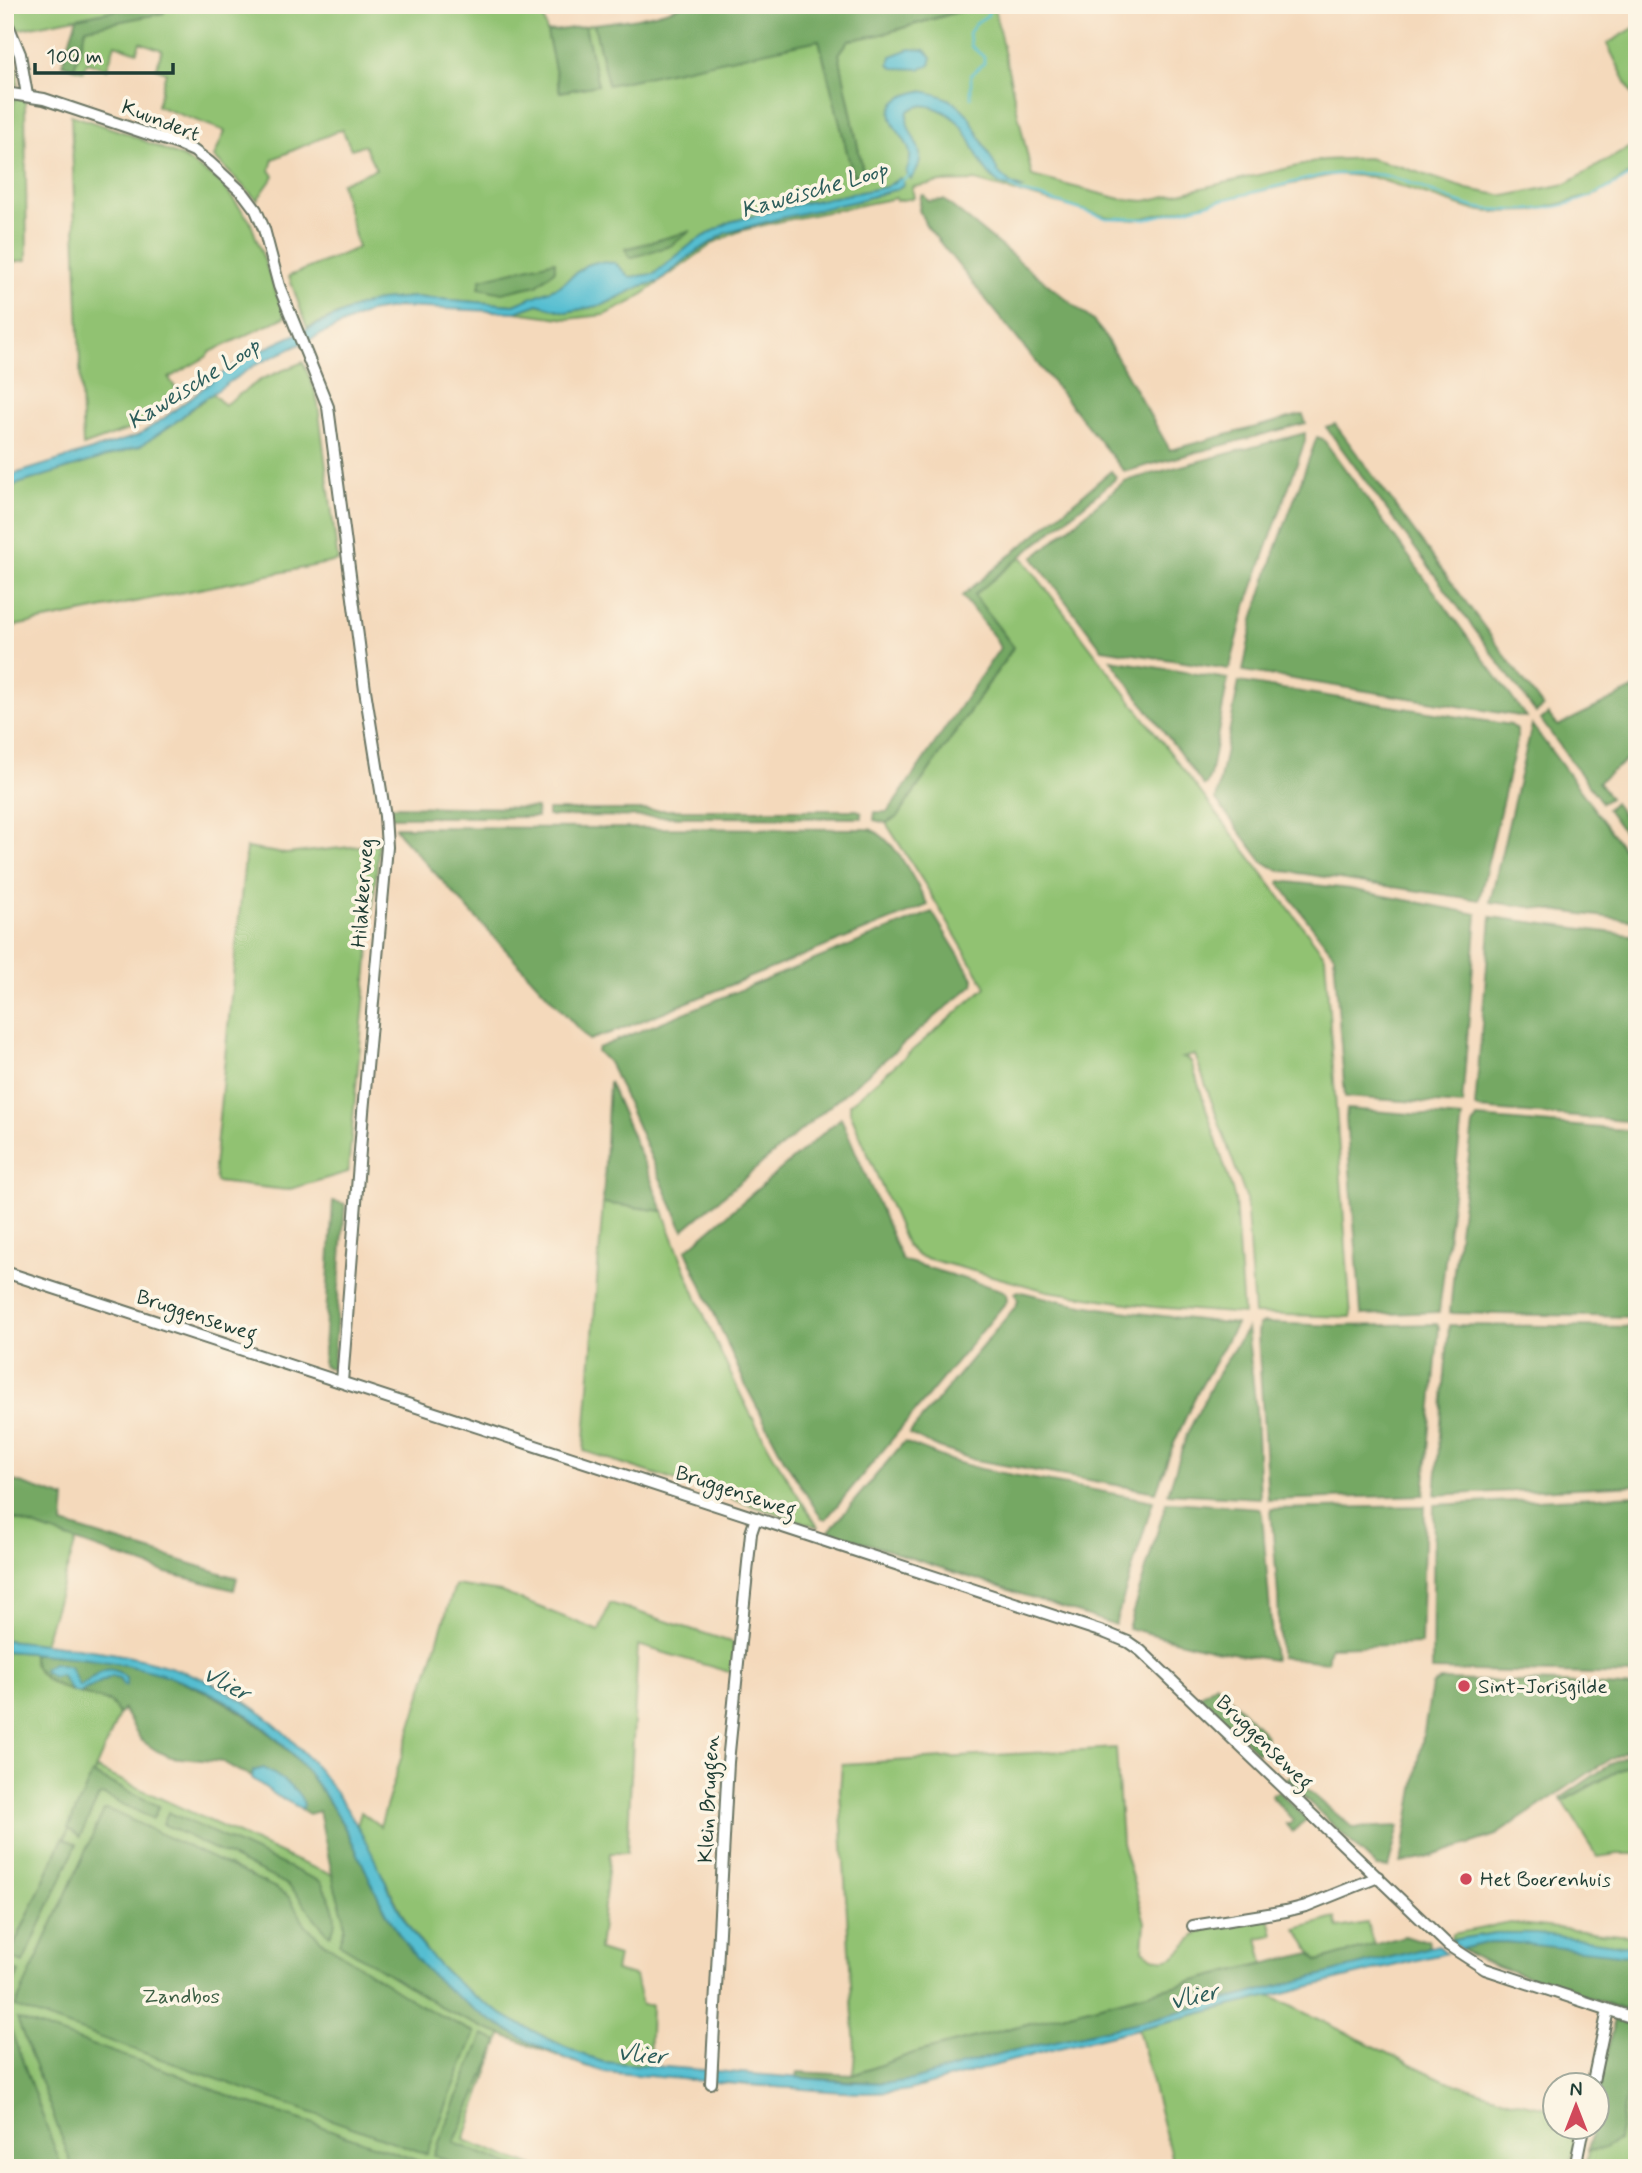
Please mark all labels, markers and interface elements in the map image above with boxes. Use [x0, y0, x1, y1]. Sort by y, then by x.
scale bar [35, 32, 173, 76]
text: 100 m [46, 43, 102, 71]
street label: Kuundert [117, 93, 204, 149]
water label: Kaweische Loop [738, 155, 893, 226]
water label: Kaweische Loop [122, 331, 268, 437]
street label: Hilakkerweg [345, 837, 381, 949]
street label: Bruggenseweg [132, 1283, 261, 1351]
street label: Bruggenseweg [671, 1459, 800, 1527]
water label: Vlier [197, 1660, 257, 1711]
place label: Sint-Jorisgilde [1478, 1673, 1608, 1701]
marker: Sint-Jorisgilde [1456, 1678, 1472, 1694]
street label: Bruggenseweg [1208, 1689, 1319, 1798]
street label: Klein Bruggen [692, 1734, 728, 1864]
place label: Het Boerenhuis [1480, 1866, 1611, 1894]
marker: Het Boerenhuis [1458, 1871, 1474, 1887]
water label: Vlier [1167, 1977, 1224, 2018]
park label: Zandbos [142, 1983, 220, 2011]
water label: Vlier [616, 2039, 670, 2073]
north arrow [1540, 2072, 1610, 2142]
text: N [1570, 2078, 1582, 2103]

